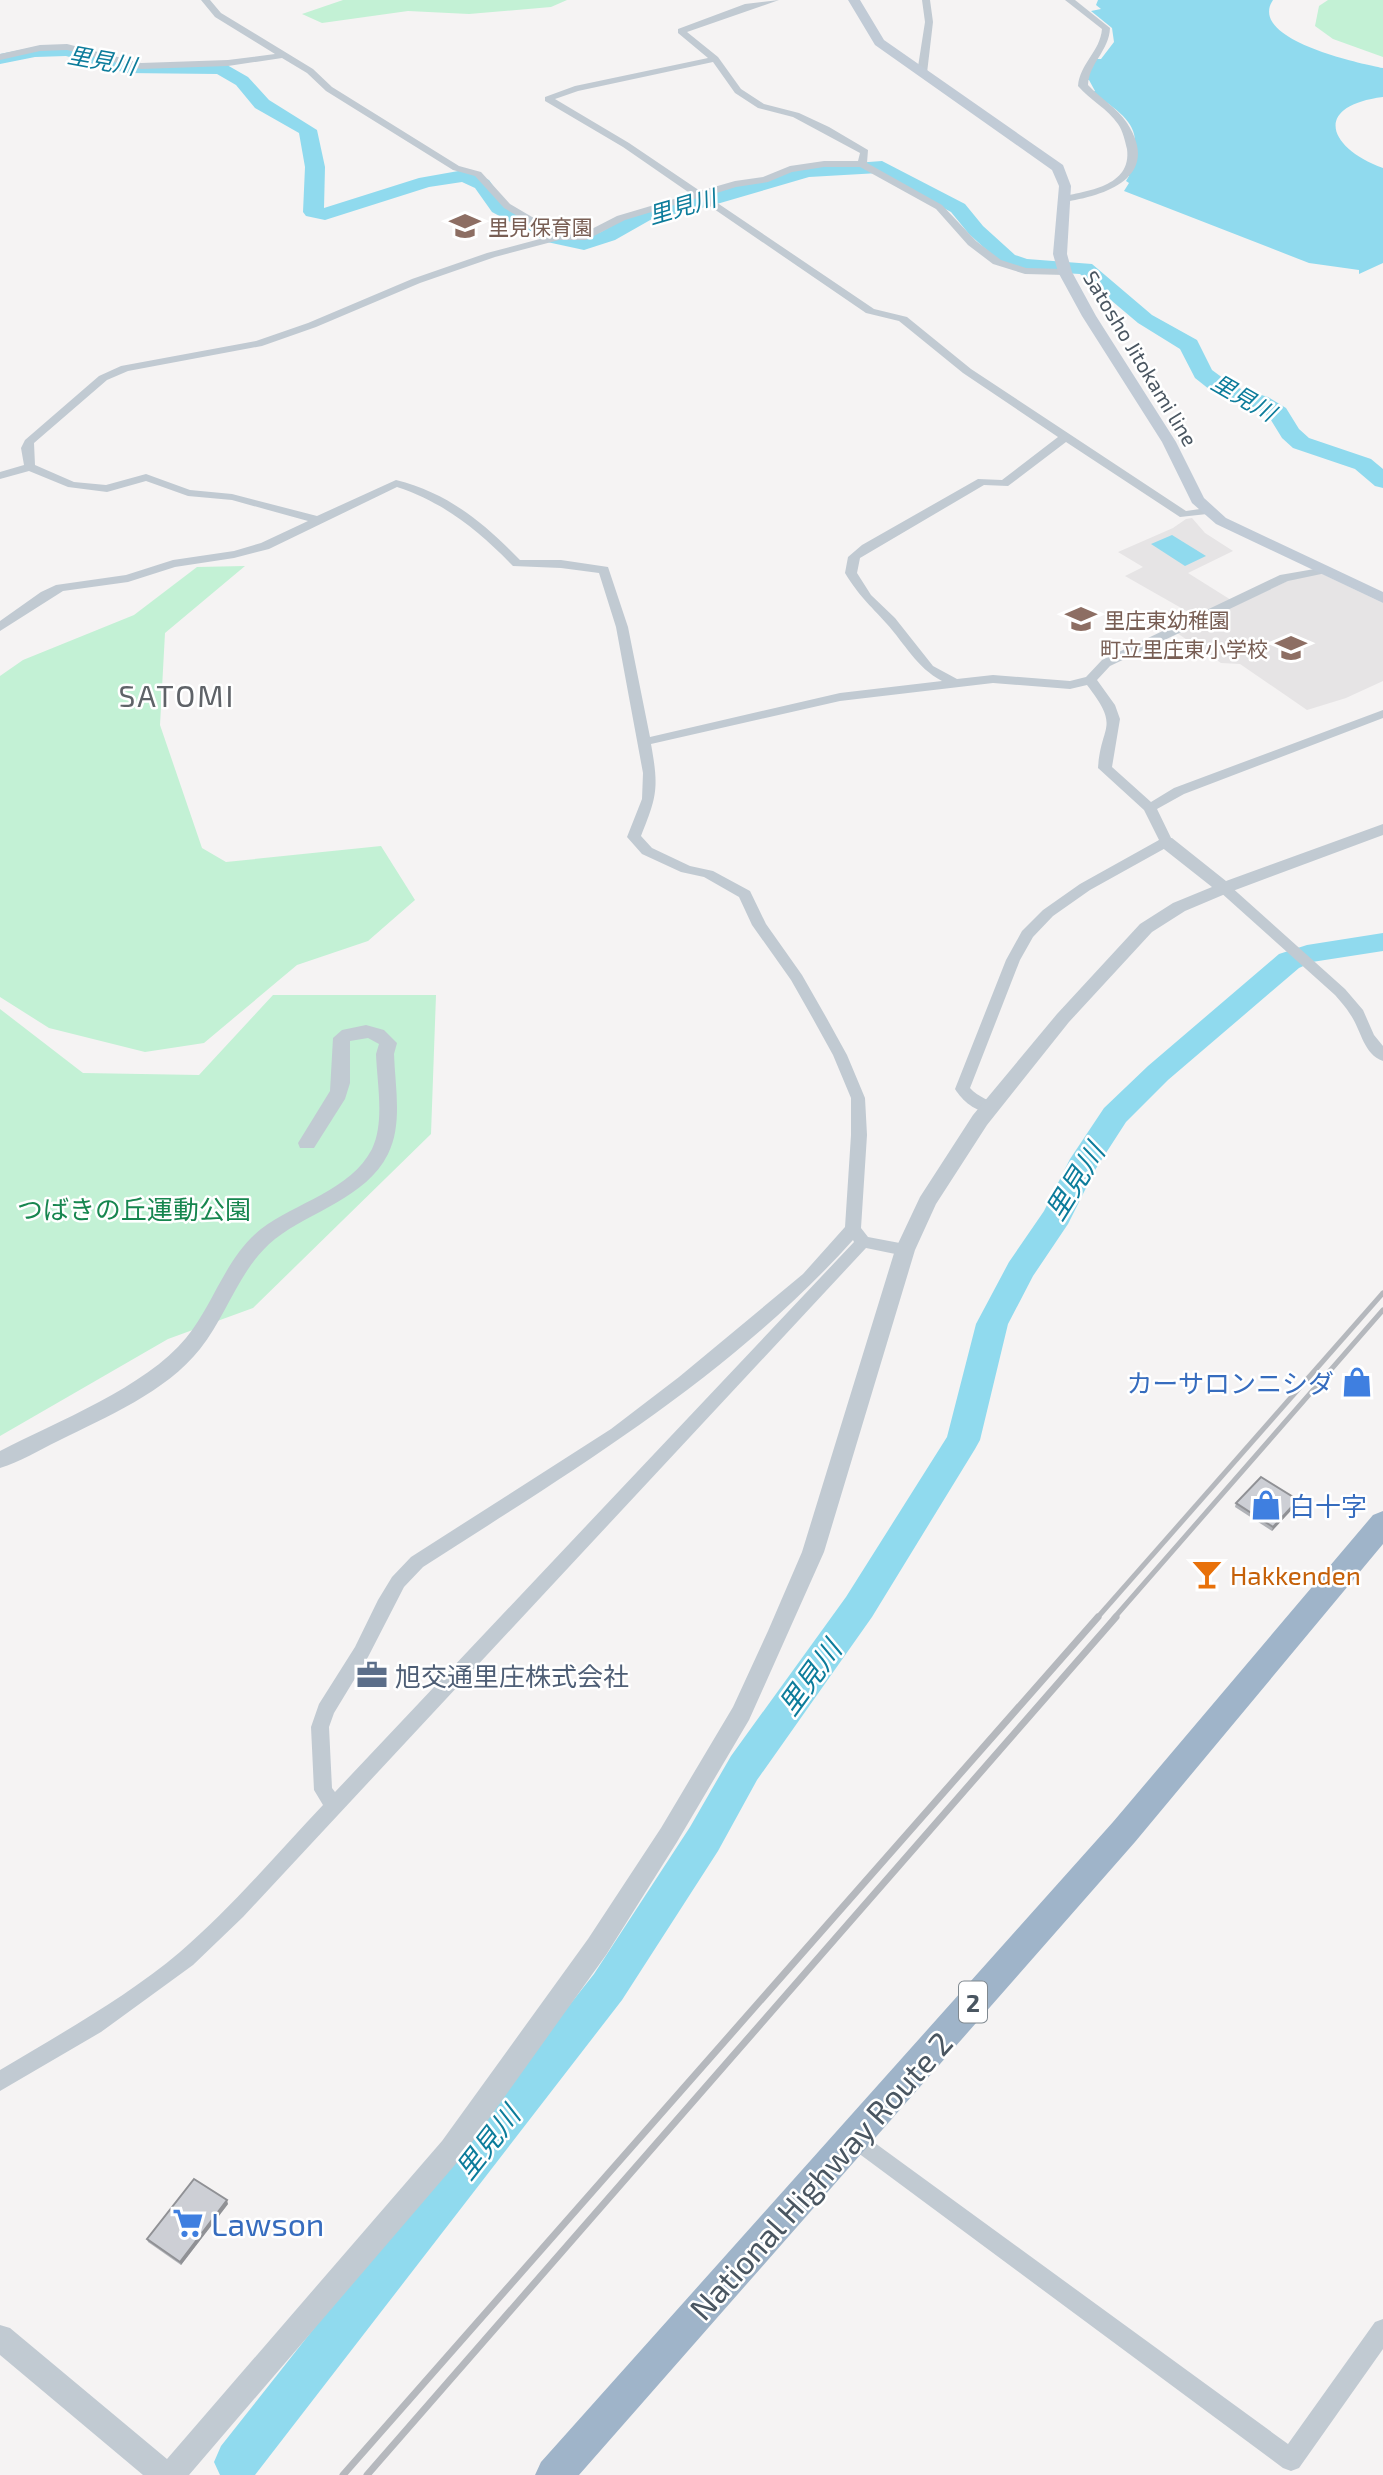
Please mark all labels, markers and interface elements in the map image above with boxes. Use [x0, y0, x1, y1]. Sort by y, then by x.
water label: 里見川 [66, 40, 141, 80]
water label: 里見川 [645, 182, 722, 229]
school or university icon: 里見保育園 [448, 209, 482, 243]
place label: 里見保育園 [488, 214, 593, 239]
street label: Satosho Jitokami line [1079, 266, 1203, 450]
water label: 里見川 [1207, 368, 1283, 428]
school or university icon: 里庄東幼稚園 [1064, 602, 1098, 636]
place label: 里庄東幼稚園 [1104, 607, 1230, 632]
school or university icon: 町立里庄東小学校 [1274, 631, 1308, 665]
place label: 町立里庄東小学校 [1100, 636, 1268, 661]
district label: SATOMI [119, 677, 235, 713]
water label: 里見川 [1037, 1134, 1112, 1226]
park label: つばきの丘運動公園 [17, 1193, 251, 1224]
shop icon: カーサロンニシダ [1340, 1365, 1374, 1399]
place label: カーサロンニシダ [1127, 1367, 1334, 1398]
shop icon: 白十字 [1249, 1488, 1283, 1522]
place label: 白十字 [1289, 1490, 1367, 1521]
bar icon: Hakkenden [1190, 1557, 1224, 1591]
place label: Hakkenden [1230, 1559, 1361, 1590]
water label: 里見川 [771, 1631, 849, 1721]
office icon: 旭交通里庄株式会社 [355, 1658, 389, 1692]
place label: 旭交通里庄株式会社 [395, 1660, 629, 1691]
road number: 2 [959, 1982, 987, 2022]
street label: National Highway Route 2 [681, 2023, 959, 2327]
water label: 里見川 [448, 2096, 528, 2186]
place label: Lawson [211, 2204, 324, 2242]
supermarket icon: Lawson [171, 2206, 205, 2240]

